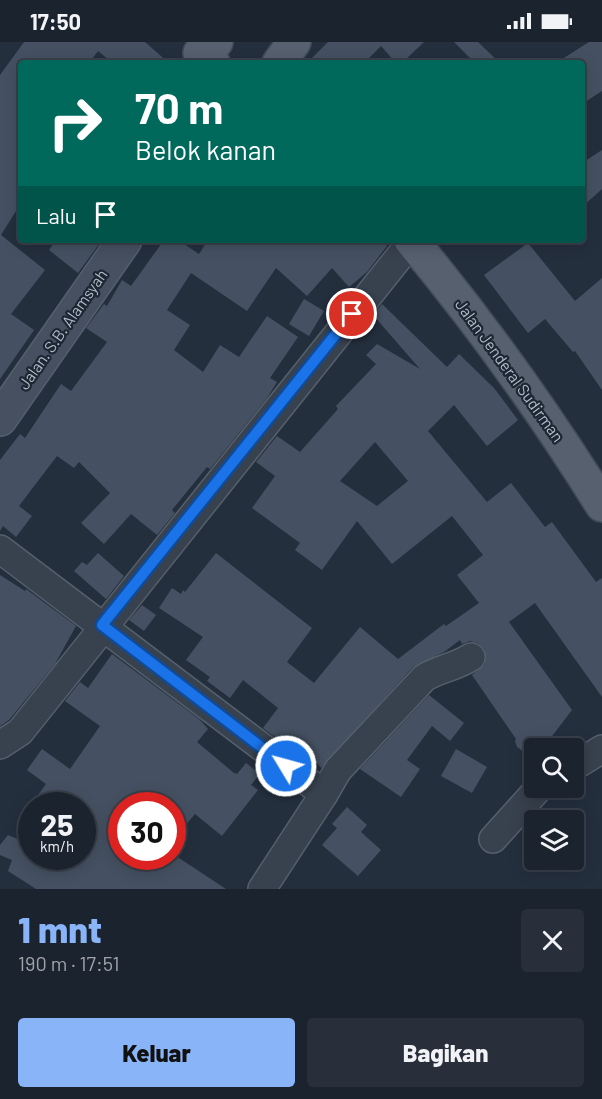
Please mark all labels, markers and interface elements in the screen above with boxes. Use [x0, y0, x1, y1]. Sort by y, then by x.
text: 17:50 [30, 8, 81, 34]
text: 70 m [135, 82, 223, 132]
icon: right [36, 84, 114, 162]
text: Belok kanan [135, 133, 276, 165]
icon: arrive [89, 198, 122, 231]
text: Lalu [36, 202, 77, 228]
street label: Jalan. S.B. Alamsyah [13, 265, 111, 393]
pin [326, 288, 377, 339]
street label: Jalan Jenderal Sudirman [452, 295, 568, 445]
icon: arrive [335, 297, 368, 330]
position arrow [254, 734, 318, 798]
map controls [524, 738, 584, 870]
button: search [524, 738, 584, 798]
speed limit sign: 30 [108, 792, 186, 870]
text: 25 [41, 806, 73, 842]
button: layers [524, 810, 584, 870]
text: km/h [40, 837, 74, 855]
text: 1 mnt [18, 907, 102, 950]
button: close [521, 909, 584, 972]
text: 190 m · 17:51 [18, 951, 119, 975]
button: Keluar [18, 1018, 295, 1087]
button: Bagikan [307, 1018, 584, 1087]

